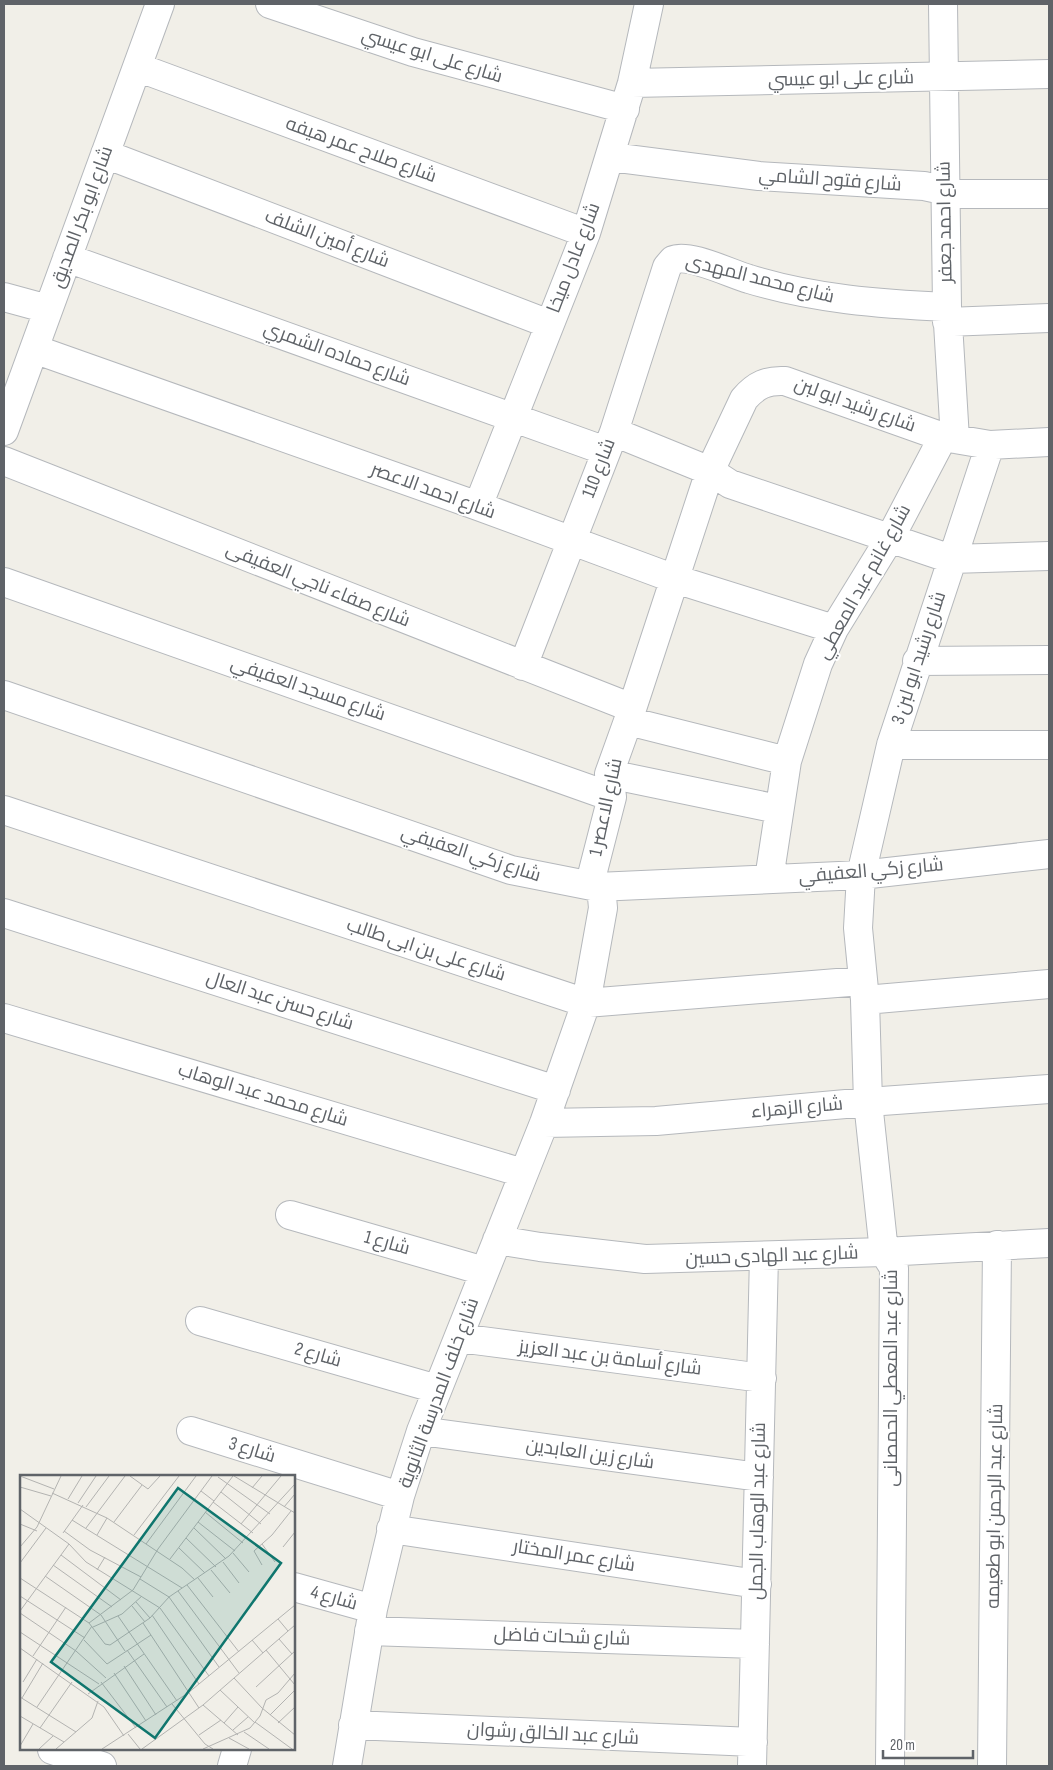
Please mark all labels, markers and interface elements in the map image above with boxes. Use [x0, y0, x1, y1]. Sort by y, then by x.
street label: شارع على ابو عيسي [358, 24, 505, 90]
street label: شارع على ابو عيسي [768, 66, 914, 94]
street label: شارع صلاح عمر هيفه [282, 112, 440, 189]
street label: شارع ابو بكر الصديق [46, 143, 119, 291]
street label: شارع احمد جعفر [932, 161, 959, 284]
street label: شارع فتوح الشامي [758, 164, 902, 198]
street label: شارع عادل ميخا [542, 200, 607, 317]
street label: شارع أمين الشلف [261, 204, 393, 274]
street label: شارع محمد المهدى [683, 249, 837, 310]
street label: شارع حماده الشمري [260, 317, 413, 393]
street label: شارع رشيد ابو لبن [791, 372, 919, 439]
street label: شارع 110 [577, 435, 622, 501]
street label: شارع احمد الاعصر [366, 457, 499, 525]
street label: شارع غانم عبد المعطي [812, 501, 918, 664]
street label: شارع صفاء ناجي العفيفى [222, 538, 413, 634]
street label: شارع رشيد ابو لبن 3 [887, 589, 952, 728]
street label: شارع مسجد العفيفي [227, 652, 388, 728]
street label: شارع الاعصر 1 [584, 756, 629, 858]
street label: شارع زكي العفيفي [398, 821, 544, 889]
street label: شارع زكي العفيفي [797, 853, 945, 891]
street label: شارع على بن ابى طالب [343, 913, 508, 988]
street label: شارع حسن عبد العال [203, 966, 356, 1037]
street label: شارع محمد عبد الوهاب [175, 1058, 351, 1133]
street label: شارع الزهراء [750, 1093, 844, 1124]
street label: شارع 1 [361, 1226, 413, 1261]
street label: شارع عبد الهادى حسين [685, 1241, 859, 1272]
street label: شارع عبد المعطي الحمصانى [880, 1269, 905, 1487]
street label: شارع خلف المدرسة الثانوية [394, 1295, 485, 1492]
street label: شارع أسامة بن عبد العزيز [516, 1334, 703, 1382]
street label: شارع 2 [292, 1337, 344, 1374]
street label: شارع عبد الرحمن ابو طعيمه [982, 1403, 1009, 1609]
street label: شارع عبد الوهاب الجمل [745, 1422, 772, 1600]
street label: شارع 3 [225, 1432, 278, 1469]
street label: شارع زين العابدين [524, 1434, 656, 1475]
inset map [20, 1475, 295, 1750]
street label: شارع عمر المختار [510, 1535, 637, 1578]
street label: شارع 4 [308, 1580, 360, 1617]
street label: شارع شحات فاضل [493, 1623, 631, 1652]
street label: شارع عبد الخالق رشوان [466, 1718, 639, 1751]
scale bar [883, 1728, 973, 1760]
text: 20 m [890, 1736, 915, 1755]

